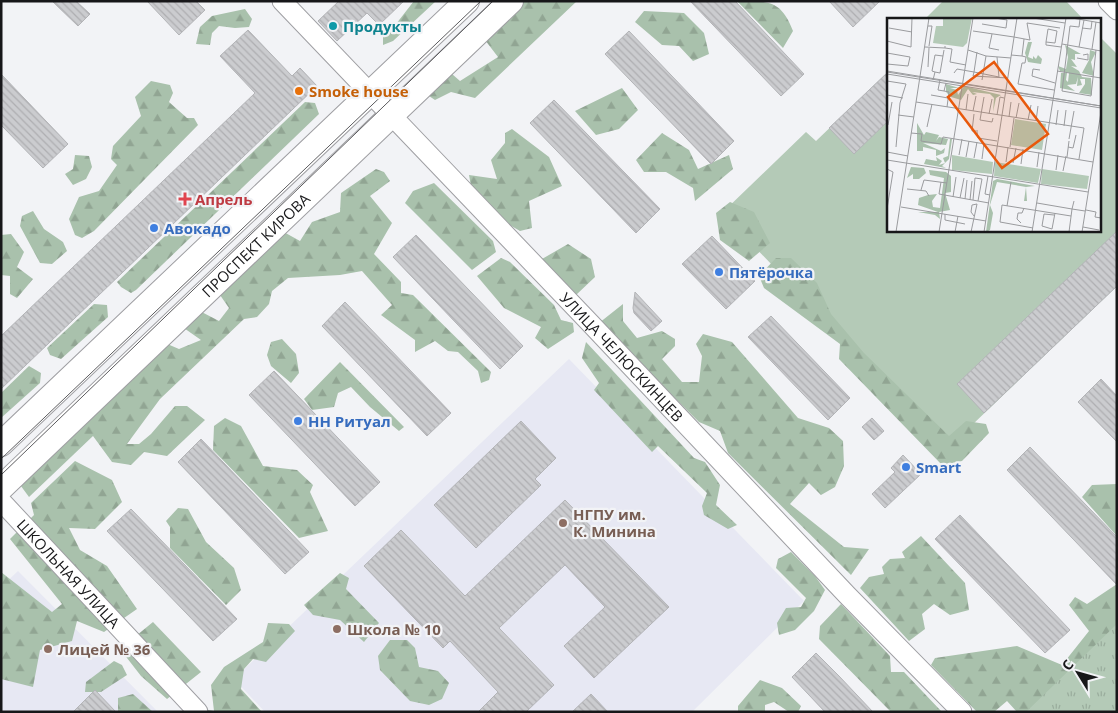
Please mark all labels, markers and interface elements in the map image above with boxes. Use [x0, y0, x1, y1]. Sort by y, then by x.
place label: Продукты [343, 16, 422, 36]
inset map [887, 18, 1100, 231]
marker: Продукты [327, 20, 339, 32]
place label: Smoke house [309, 81, 409, 101]
marker: Smoke house [293, 85, 305, 97]
street label: ПРОСПЕКТ КИРОВА [197, 188, 314, 301]
place label: Апрель [195, 189, 252, 209]
marker: Апрель [179, 193, 191, 205]
place label: Авокадо [164, 218, 231, 238]
marker: Авокадо [148, 222, 160, 234]
place label: Пятёрочка [729, 262, 813, 282]
marker: Пятёрочка [713, 266, 725, 278]
street label: УЛИЦА ЧЕЛЮСКИНЦЕВ [556, 288, 688, 426]
place label: НН Ритуал [308, 411, 391, 431]
marker: НН Ритуал [292, 415, 304, 427]
place label: Smart [916, 457, 962, 477]
marker: Smart [900, 461, 912, 473]
place label: НГПУ им. К. Минина [573, 504, 656, 541]
street label: ШКОЛЬНАЯ УЛИЦА [13, 515, 125, 632]
marker: НГПУ им. К. Минина [557, 517, 569, 529]
place label: Школа № 10 [347, 619, 441, 639]
marker: Школа № 10 [331, 623, 343, 635]
place label: Лицей № 36 [58, 639, 151, 659]
marker: Лицей № 36 [42, 643, 54, 655]
north arrow [1053, 648, 1103, 698]
text: С [1057, 656, 1078, 674]

